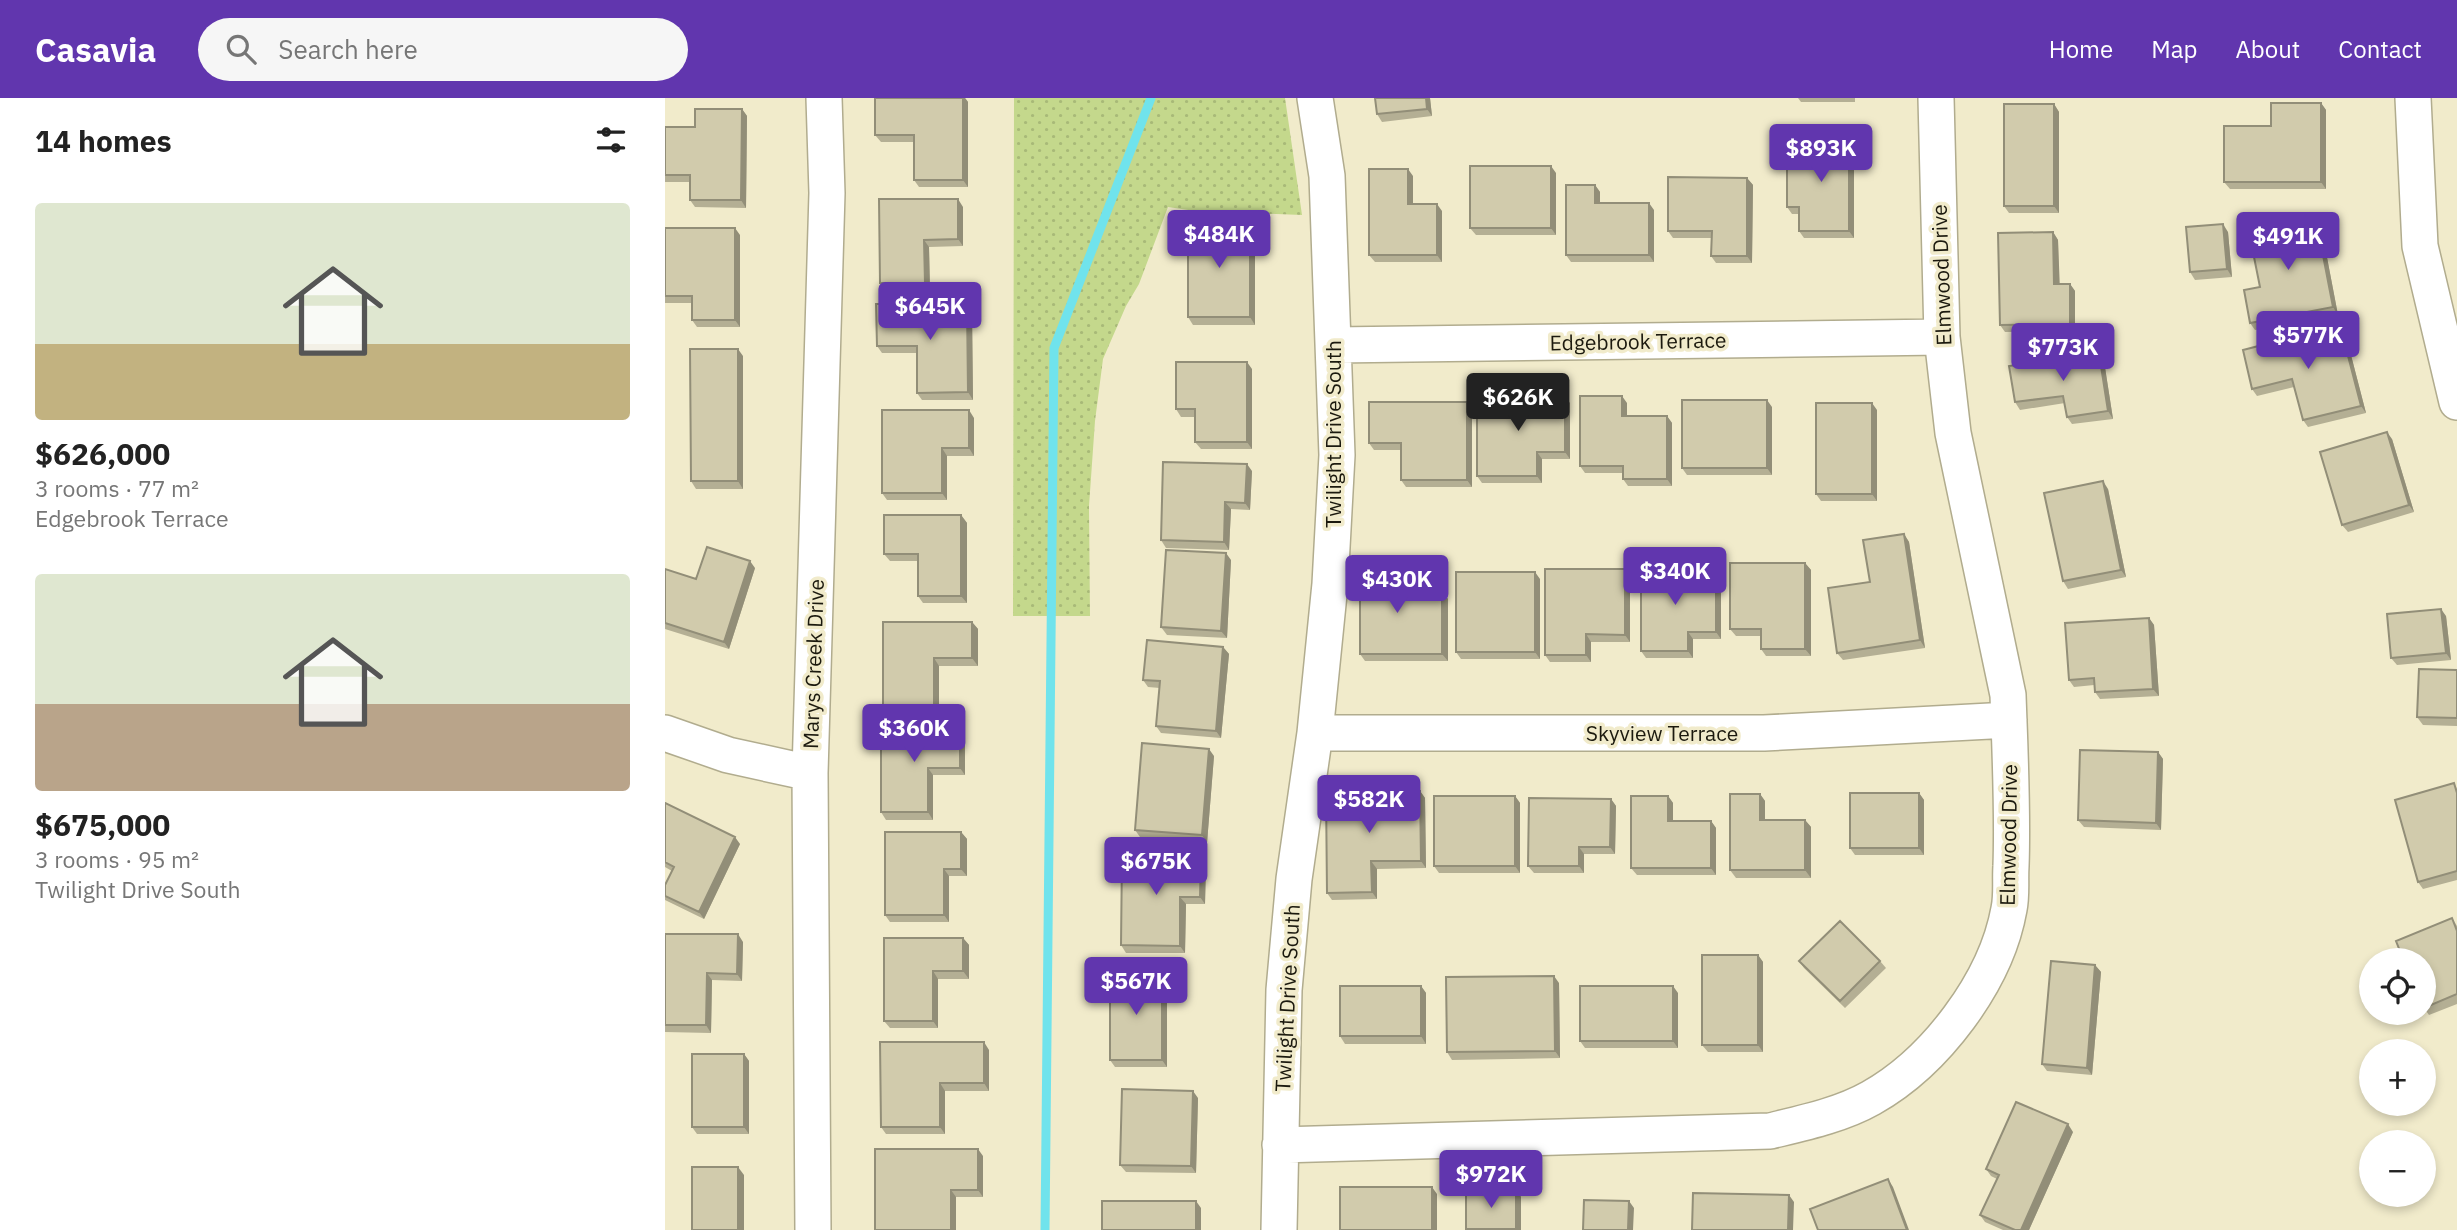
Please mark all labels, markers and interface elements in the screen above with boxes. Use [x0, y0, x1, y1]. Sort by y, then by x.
search box [198, 18, 688, 81]
text: Casavia [35, 28, 156, 71]
icon: search [222, 30, 260, 68]
text: Search here [278, 32, 418, 66]
text: Home [2049, 33, 2113, 65]
text: Map [2151, 33, 2197, 65]
text: About [2235, 33, 2300, 65]
text: Contact [2338, 33, 2422, 65]
text: 14 homes [35, 121, 172, 160]
icon: filters [592, 121, 630, 159]
pin: $893K [1772, 125, 1870, 184]
text: $893K [1785, 132, 1857, 162]
street label: Elmwood Drive [1925, 204, 1957, 346]
pin: $484K [1170, 211, 1268, 270]
pin: $491K [2239, 212, 2337, 272]
text: $484K [1183, 218, 1255, 248]
text: $491K [2252, 220, 2324, 250]
icon: home [270, 248, 396, 374]
pin: $645K [881, 282, 979, 342]
text: $645K [894, 290, 966, 320]
pin: $577K [2259, 312, 2357, 371]
text: $577K [2272, 319, 2344, 349]
pin: $773K [2014, 324, 2112, 383]
street label: Edgebrook Terrace [1549, 325, 1727, 357]
text: $773K [2027, 331, 2099, 361]
street label: Twilight Drive South [1319, 340, 1347, 528]
pin: $626K [1469, 374, 1567, 433]
text: $626K [1482, 381, 1554, 411]
text: $626,000 [35, 434, 170, 473]
text: 3 rooms · 77 m² [35, 473, 199, 503]
text: Edgebrook Terrace [35, 503, 229, 533]
pin: $340K [1626, 547, 1724, 607]
text: $340K [1639, 555, 1711, 585]
pin: $430K [1348, 556, 1446, 615]
text: $430K [1361, 563, 1433, 593]
street label: Marys Creek Drive [796, 578, 830, 750]
icon: home [270, 619, 396, 745]
pin: $360K [865, 704, 963, 764]
text: $360K [878, 712, 950, 742]
street label: Skyview Terrace [1586, 719, 1738, 747]
street label: Elmwood Drive [1993, 764, 2023, 906]
pin: $582K [1320, 776, 1418, 835]
text: $582K [1333, 783, 1405, 813]
text: $675,000 [35, 805, 170, 844]
pin: $675K [1107, 838, 1205, 897]
text: 3 rooms · 95 m² [35, 844, 199, 874]
text: $675K [1120, 845, 1192, 875]
text: Twilight Drive South [35, 874, 241, 904]
street label: Twilight Drive South [1268, 904, 1306, 1092]
map controls [2359, 948, 2436, 1207]
button: locate [2359, 948, 2436, 1025]
pin: $567K [1087, 958, 1185, 1017]
text: $567K [1100, 965, 1172, 995]
button: + [2359, 1039, 2436, 1116]
button: − [2359, 1130, 2436, 1207]
pin: $972K [1442, 1150, 1540, 1210]
text: $972K [1455, 1158, 1527, 1188]

